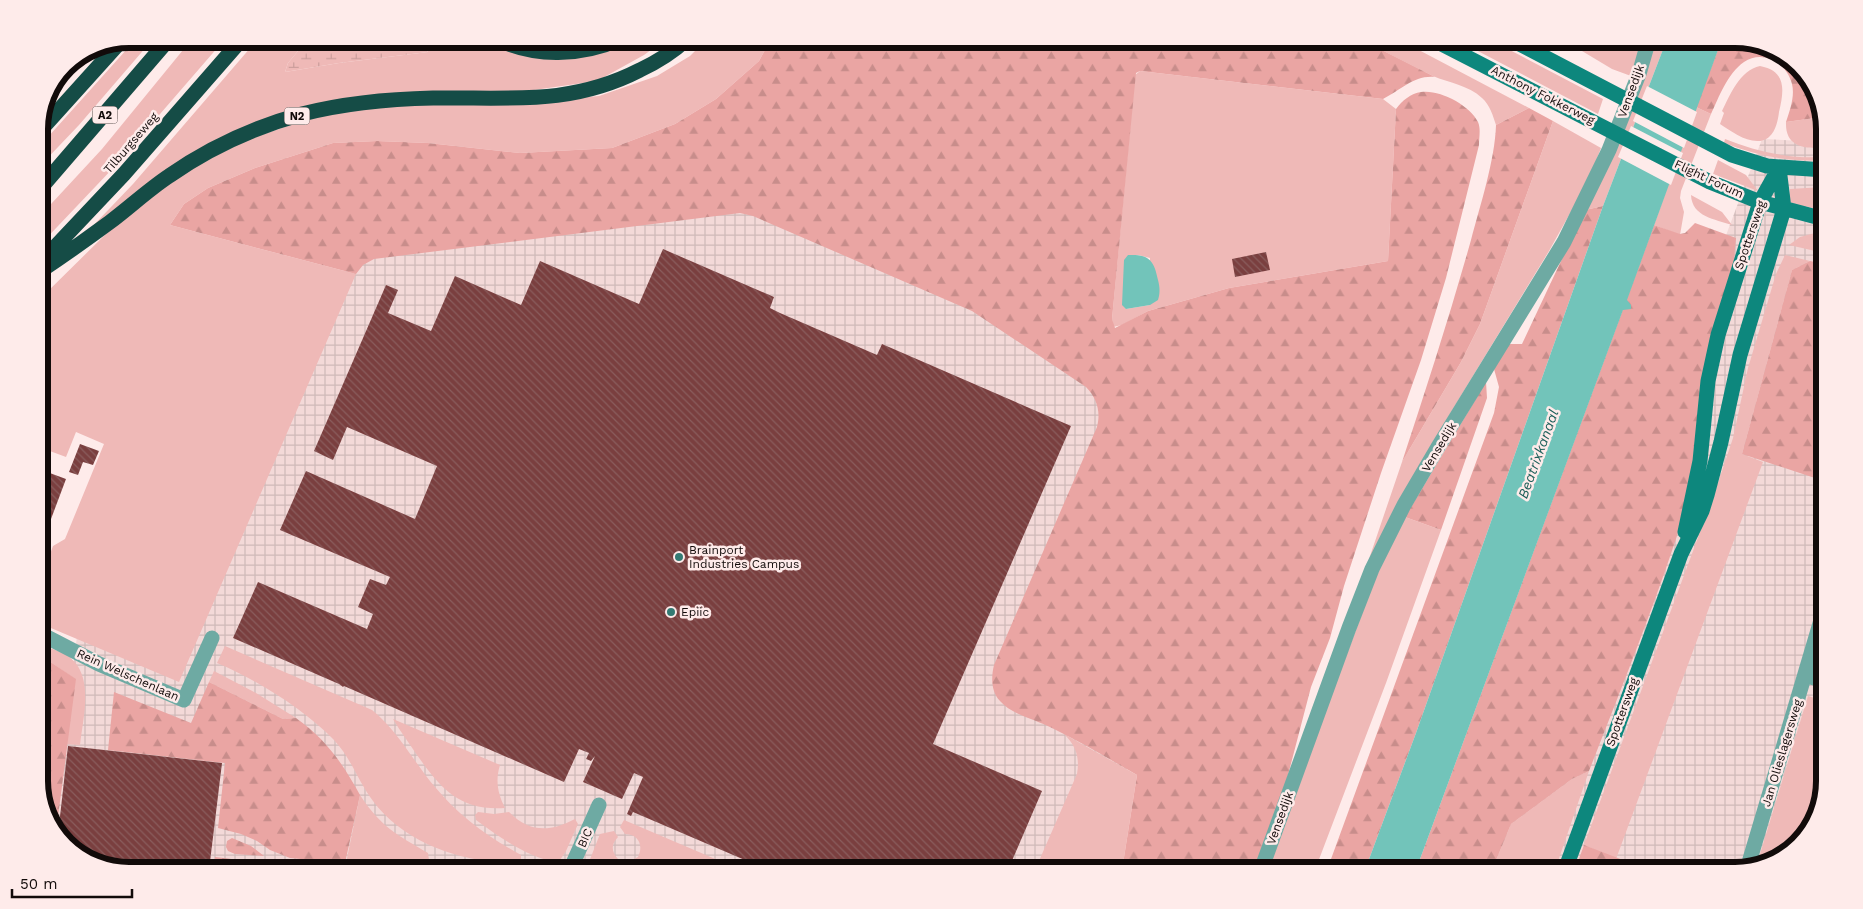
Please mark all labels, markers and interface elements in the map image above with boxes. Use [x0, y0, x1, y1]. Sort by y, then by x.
street label: Vensedijk [1615, 62, 1647, 119]
street label: Anthony Fokkerweg [1489, 63, 1598, 127]
road number: A2 [92, 106, 118, 124]
road number: N2 [284, 108, 310, 124]
street label: Tilburgseweg [101, 109, 162, 176]
street label: Flight Forum [1672, 157, 1746, 201]
street label: Spottersweg [1732, 198, 1769, 271]
water label: Beatrixkanaal [1515, 407, 1561, 501]
street label: Vensedijk [1419, 419, 1459, 474]
place label: Brainport Industries Campus [689, 543, 799, 571]
marker: Brainport Industries Campus [673, 551, 685, 563]
place label: Epiic [681, 605, 710, 619]
marker: Epiic [665, 606, 677, 618]
street label: Rein Welschenlaan [75, 646, 181, 704]
street label: Spottersweg [1603, 675, 1641, 748]
street label: Jan Olieslagersweg [1759, 697, 1805, 808]
street label: Vensedijk [1264, 789, 1296, 846]
street label: BIC [575, 826, 595, 850]
scale bar [12, 866, 132, 898]
text: 50 m [20, 875, 57, 893]

